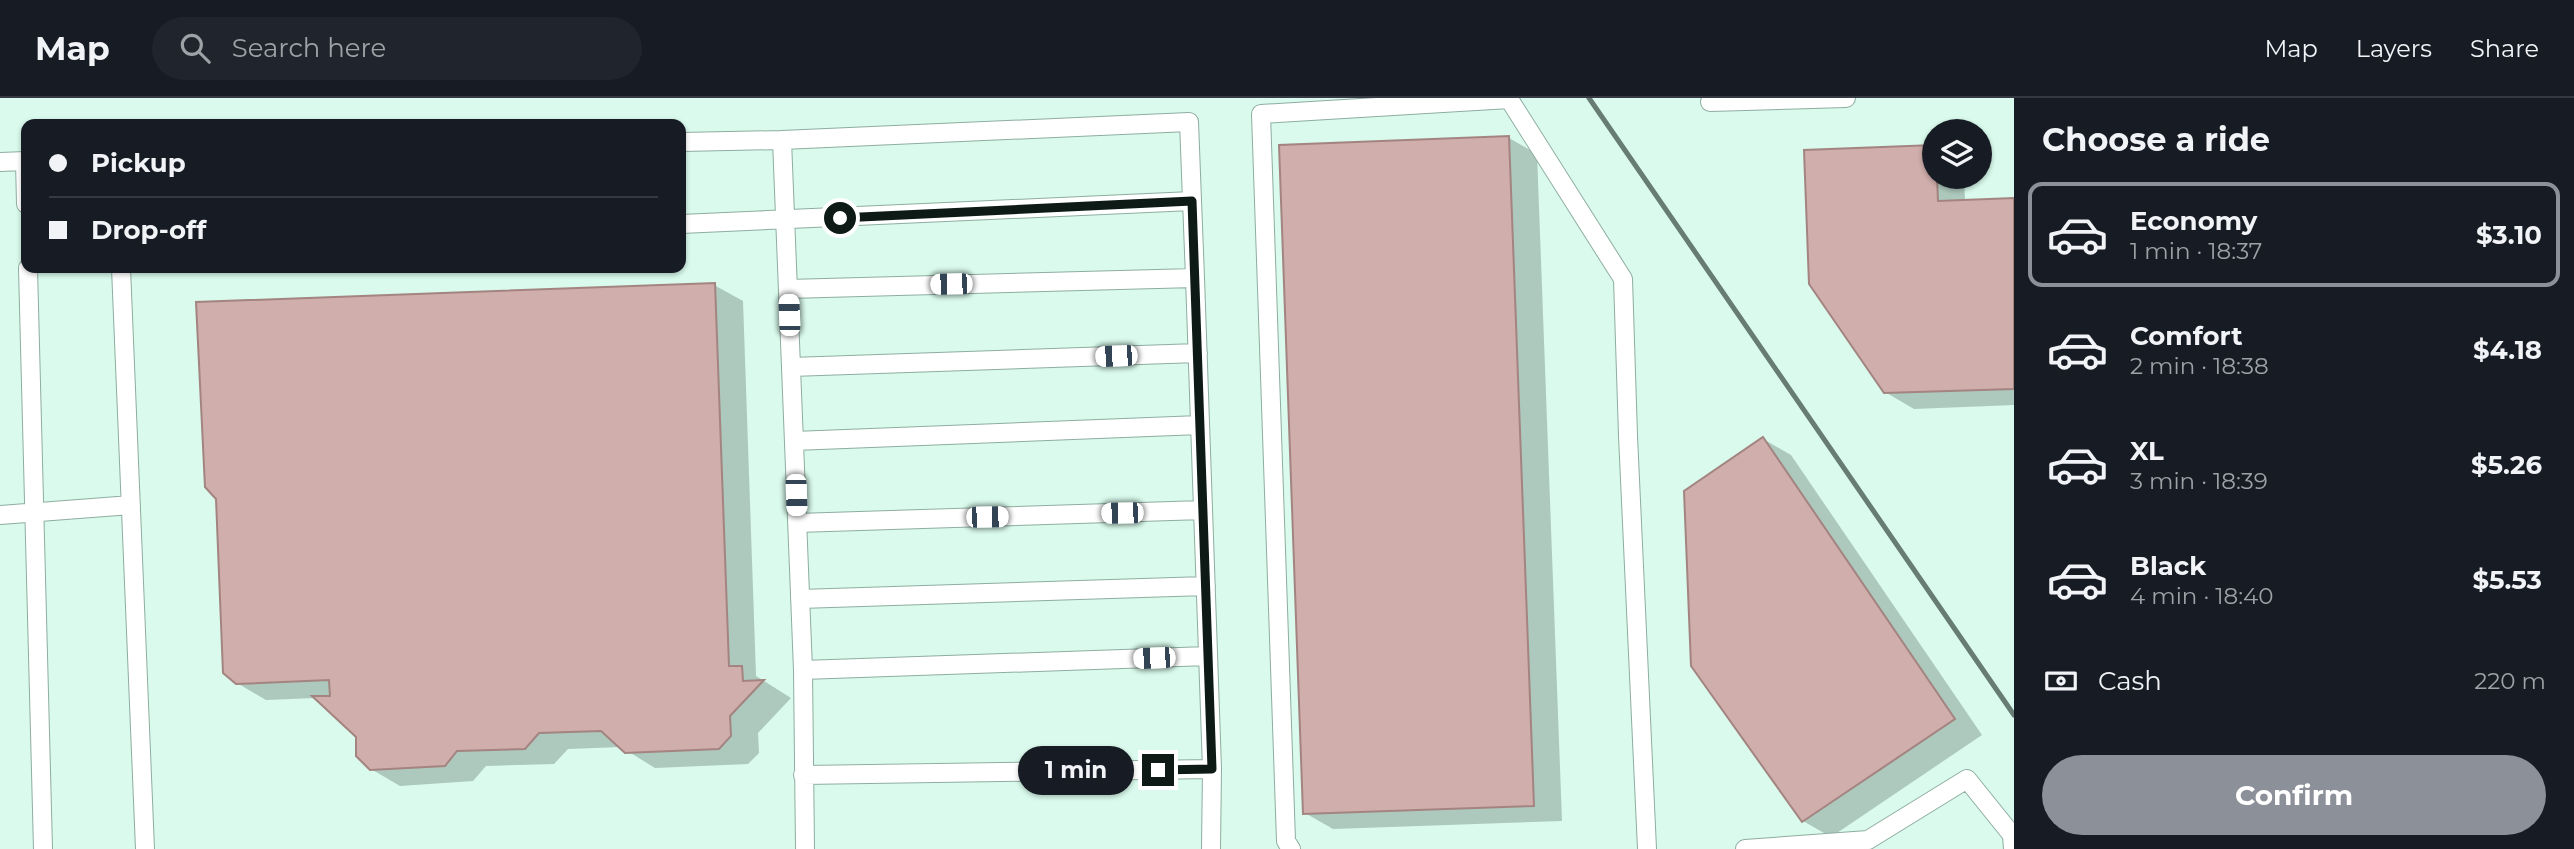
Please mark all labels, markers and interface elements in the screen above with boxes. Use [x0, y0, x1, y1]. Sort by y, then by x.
search box [152, 17, 642, 80]
text: Map [35, 28, 110, 68]
icon: search [176, 29, 214, 67]
text: Search here [232, 32, 386, 64]
text: Map [2264, 34, 2318, 63]
text: Layers [2356, 34, 2432, 63]
text: Share [2470, 34, 2539, 63]
map controls [1922, 119, 1992, 189]
button: layers [1922, 119, 1992, 189]
text: Choose a ride [2042, 120, 2270, 159]
text: Pickup [91, 147, 186, 179]
route start [824, 202, 856, 234]
icon: car [2046, 203, 2109, 266]
text: Economy [2130, 205, 2257, 237]
text: Drop-off [91, 214, 206, 246]
text: $3.10 [2476, 219, 2542, 251]
text: 1 min · 18:37 [2130, 237, 2262, 265]
car [930, 273, 973, 295]
car [778, 294, 801, 336]
icon: car [2046, 318, 2109, 381]
text: Comfort [2130, 320, 2242, 352]
text: $4.18 [2473, 334, 2542, 366]
car [1095, 345, 1138, 367]
text: 2 min · 18:38 [2130, 352, 2269, 380]
icon: car [2046, 433, 2109, 496]
text: XL [2130, 435, 2164, 467]
text: $5.26 [2471, 449, 2542, 481]
text: 3 min · 18:39 [2130, 467, 2268, 495]
car [785, 474, 808, 516]
car [1101, 502, 1144, 524]
car [966, 506, 1009, 528]
icon: car [2046, 548, 2109, 611]
text: Black [2130, 550, 2206, 582]
text: $5.53 [2472, 564, 2542, 596]
text: 4 min · 18:40 [2130, 582, 2274, 610]
car [1133, 647, 1176, 669]
icon: cash [2042, 662, 2080, 700]
text: Cash [2098, 665, 2162, 697]
text: 220 m [2474, 667, 2546, 695]
callout: 1 min [1018, 746, 1134, 794]
route end [1142, 754, 1174, 786]
button: Confirm [2042, 755, 2546, 835]
text: 1 min [1045, 756, 1107, 784]

